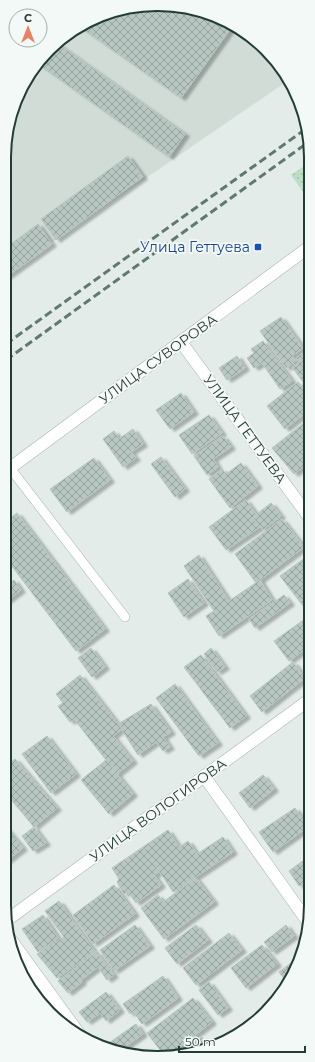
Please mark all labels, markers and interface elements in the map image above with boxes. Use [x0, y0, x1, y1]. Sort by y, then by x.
north arrow [8, 8, 48, 48]
text: С [24, 11, 32, 25]
place label: Улица Геттуева [140, 238, 250, 256]
marker: Улица Геттуева [253, 242, 263, 252]
street label: УЛИЦА СУВОРОВА [95, 310, 221, 408]
street label: УЛИЦА ГЕТТУЕВА [199, 371, 291, 487]
street label: УЛИЦА ВОЛОГИРОВА [86, 754, 230, 866]
scale bar [179, 1028, 305, 1054]
text: 50 m [185, 1034, 216, 1049]

